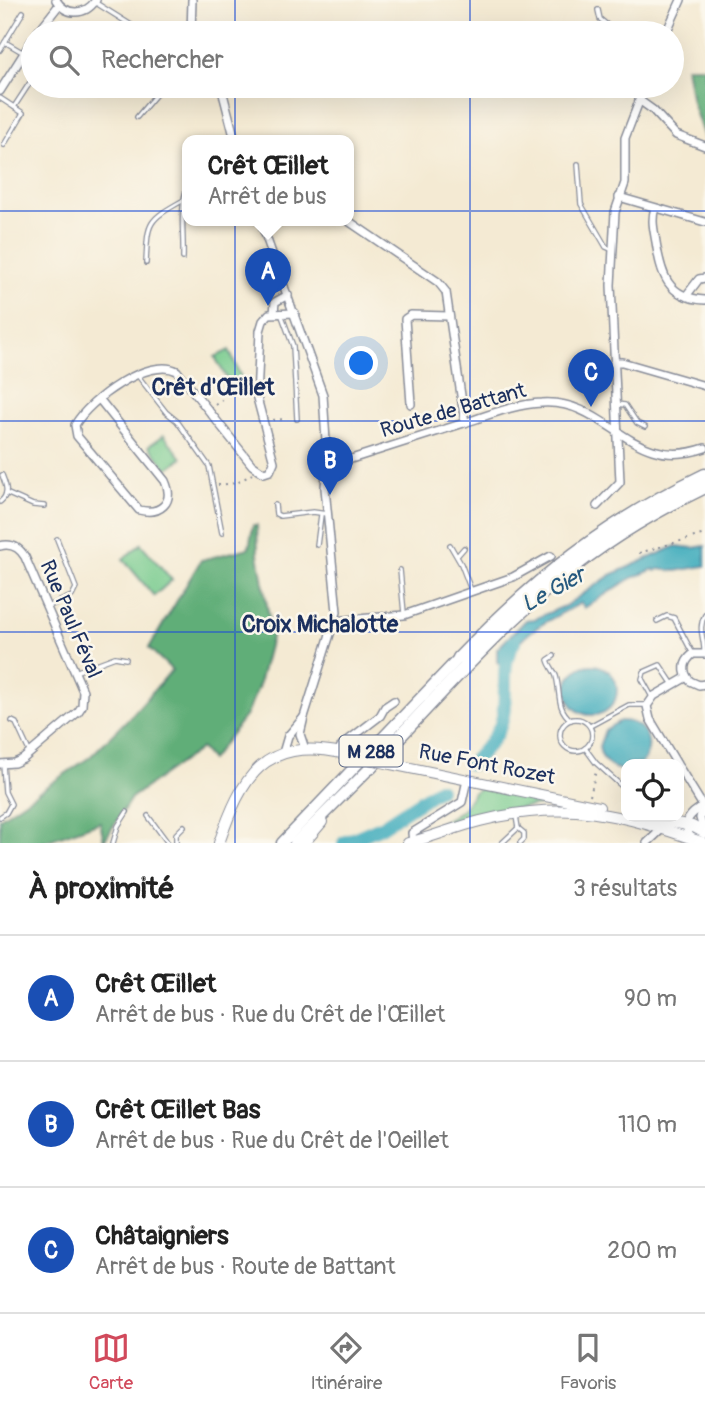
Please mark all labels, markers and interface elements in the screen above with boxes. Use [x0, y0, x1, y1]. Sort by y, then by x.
search box [21, 21, 684, 98]
icon: search [45, 41, 83, 79]
text: Rechercher [101, 44, 224, 76]
popup [182, 135, 354, 226]
text: Crêt Œillet [207, 150, 329, 182]
text: Arrêt de bus [207, 182, 326, 211]
pin: A [245, 248, 291, 306]
your location [344, 346, 378, 380]
pin: C [568, 349, 614, 407]
district label: Crêt d'Œillet [151, 373, 275, 402]
street label: Route de Battant [377, 377, 529, 444]
pin: B [307, 437, 353, 495]
street label: Rue Paul Féval [34, 556, 108, 682]
water label: Le Gier [516, 559, 593, 619]
district label: Croix Michalotte [242, 610, 399, 639]
road number: M 288 [340, 736, 402, 766]
street label: Rue Font Rozet [417, 738, 558, 791]
map controls [621, 759, 684, 822]
button: locate [621, 759, 684, 822]
text: À proximité [28, 870, 174, 907]
text: 3 résultats [573, 874, 677, 903]
text: Crêt Œillet [95, 968, 216, 1000]
text: A [44, 984, 58, 1013]
text: 90 m [624, 984, 677, 1013]
text: Arrêt de bus · Rue du Crêt de l'Œillet [95, 1000, 445, 1029]
text: Crêt Œillet Bas [95, 1094, 260, 1126]
text: B [44, 1110, 58, 1139]
text: 110 m [618, 1110, 677, 1139]
text: Arrêt de bus · Rue du Crêt de l'Oeillet [95, 1126, 449, 1155]
text: Châtaigniers [95, 1220, 229, 1252]
text: C [44, 1236, 58, 1265]
text: 200 m [607, 1236, 677, 1265]
text: Arrêt de bus · Route de Battant [95, 1252, 396, 1281]
tab: Carte [89, 1329, 133, 1395]
tab: Itinéraire [310, 1329, 382, 1395]
tab: Favoris [560, 1329, 616, 1395]

